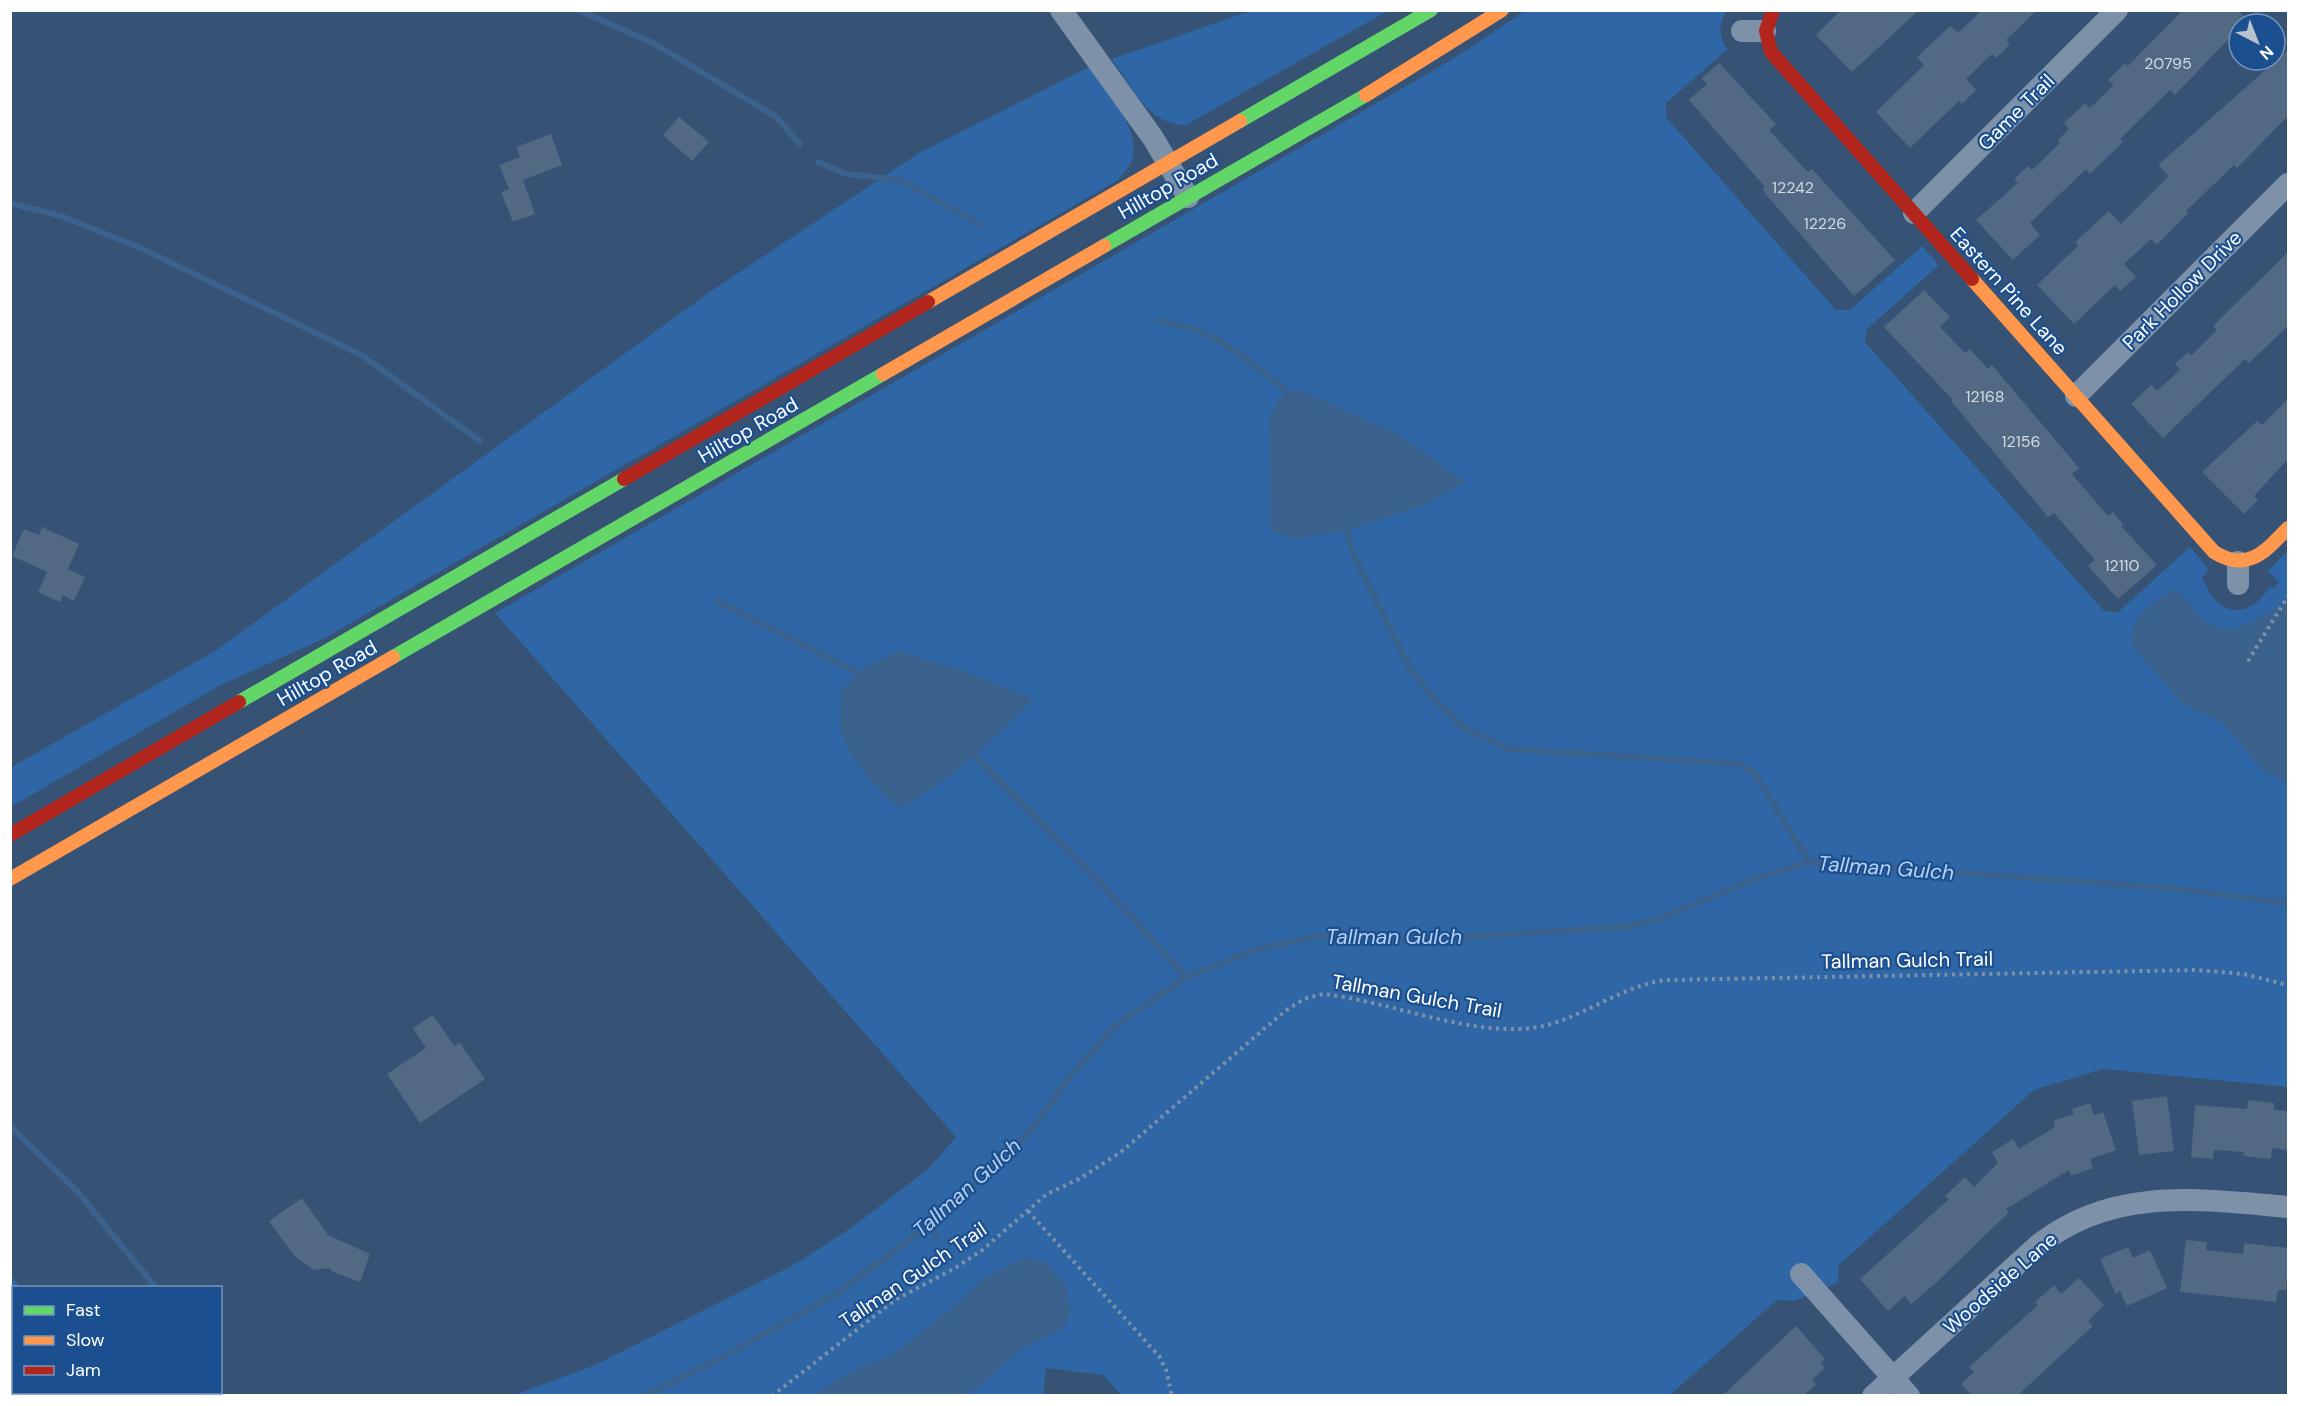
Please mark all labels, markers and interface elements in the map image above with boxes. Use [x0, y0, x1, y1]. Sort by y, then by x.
north arrow [2227, 12, 2287, 72]
text: N [2255, 41, 2278, 64]
house number: 20795 [2144, 53, 2192, 74]
street label: Game Trail [1972, 68, 2060, 156]
street label: Hilltop Road [1113, 147, 1223, 225]
house number: 12242 [1772, 177, 1814, 198]
house number: 12226 [1804, 213, 1846, 234]
street label: Eastern Pine Lane [1945, 221, 2073, 361]
street label: Park Hollow Drive [2117, 225, 2247, 355]
house number: 12168 [1966, 386, 2004, 407]
street label: Hilltop Road [693, 391, 803, 469]
house number: 12156 [2001, 431, 2041, 452]
house number: 12110 [2104, 555, 2140, 576]
street label: Hilltop Road [272, 634, 382, 712]
water label: Tallman Gulch [1817, 849, 1955, 887]
water label: Tallman Gulch [1326, 923, 1462, 951]
street label: Tallman Gulch Trail [1821, 946, 1993, 974]
street label: Tallman Gulch Trail [1330, 968, 1504, 1024]
water label: Tallman Gulch [907, 1132, 1027, 1244]
street label: Tallman Gulch Trail [834, 1216, 992, 1334]
street label: Woodside Lane [1938, 1226, 2062, 1340]
legend [12, 1286, 222, 1394]
text: Fast [66, 1298, 101, 1322]
text: Slow [66, 1328, 105, 1352]
text: Jam [66, 1358, 101, 1382]

